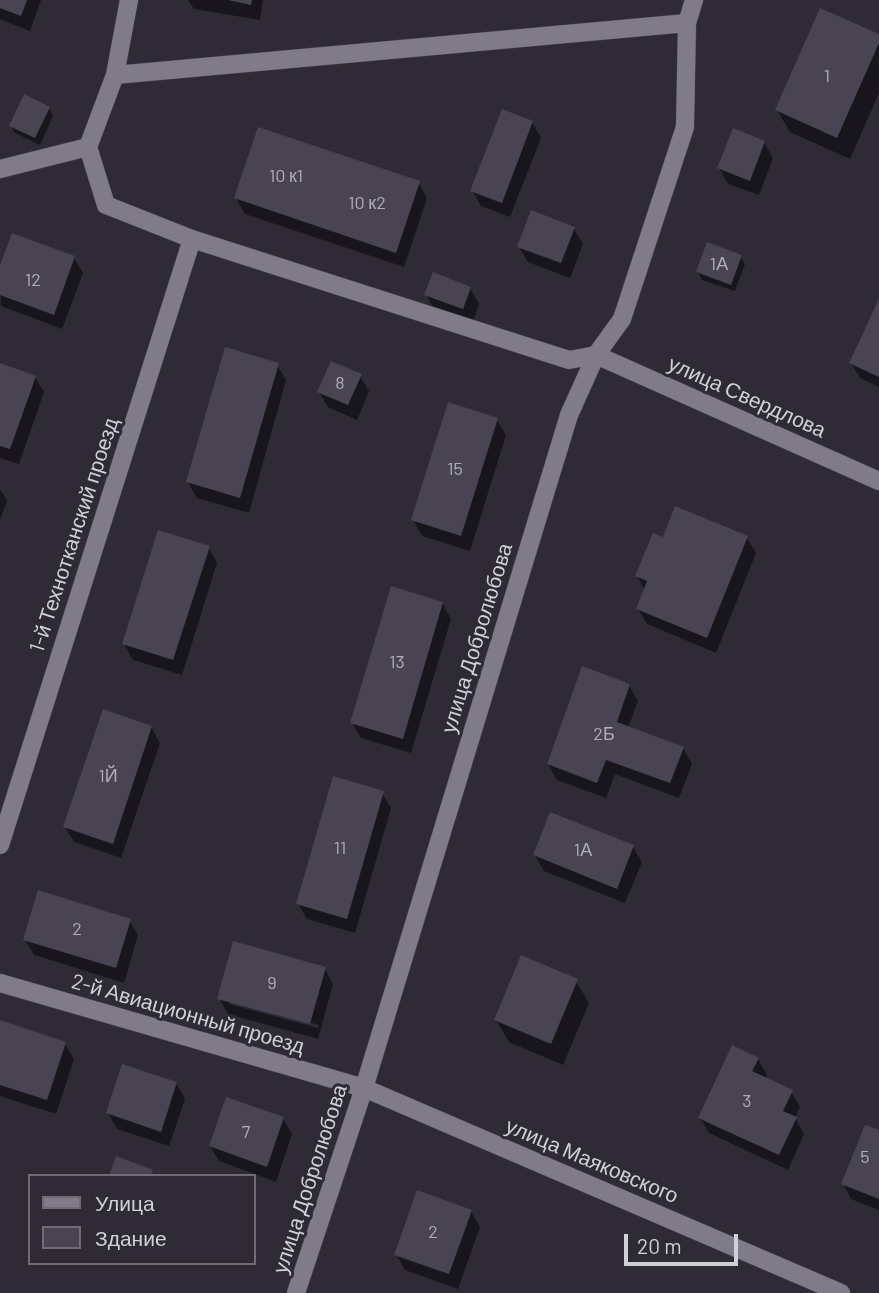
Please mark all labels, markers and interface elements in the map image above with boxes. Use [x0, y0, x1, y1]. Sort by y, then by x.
house number: 1 [824, 65, 830, 87]
house number: 10 к1 [269, 165, 303, 187]
house number: 10 к2 [348, 192, 386, 214]
house number: 1А [710, 253, 728, 275]
house number: 12 [25, 269, 41, 291]
street label: улица Свердлова [664, 351, 830, 443]
house number: 8 [335, 372, 345, 394]
street label: 1-й Технотканский проезд [24, 415, 124, 655]
house number: 15 [447, 458, 463, 480]
street label: улица Добролюбова [436, 540, 518, 736]
house number: 13 [389, 651, 405, 673]
house number: 2Б [593, 723, 615, 745]
house number: 1Й [98, 765, 118, 787]
house number: 11 [334, 837, 346, 859]
house number: 1А [574, 839, 592, 861]
house number: 2 [72, 918, 82, 940]
street label: 2-й Авиационный проезд [69, 969, 307, 1059]
house number: 9 [267, 972, 277, 994]
street label: улица Добролюбова [268, 1081, 352, 1277]
house number: 3 [742, 1090, 752, 1112]
street label: улица Маяковского [502, 1113, 682, 1209]
house number: 7 [242, 1121, 250, 1143]
house number: 5 [860, 1146, 870, 1168]
legend [28, 1174, 256, 1265]
text: Улица [95, 1190, 155, 1215]
scale bar [627, 1220, 741, 1264]
house number: 2 [428, 1221, 438, 1243]
text: Здание [95, 1225, 167, 1250]
text: 20 m [637, 1233, 682, 1258]

